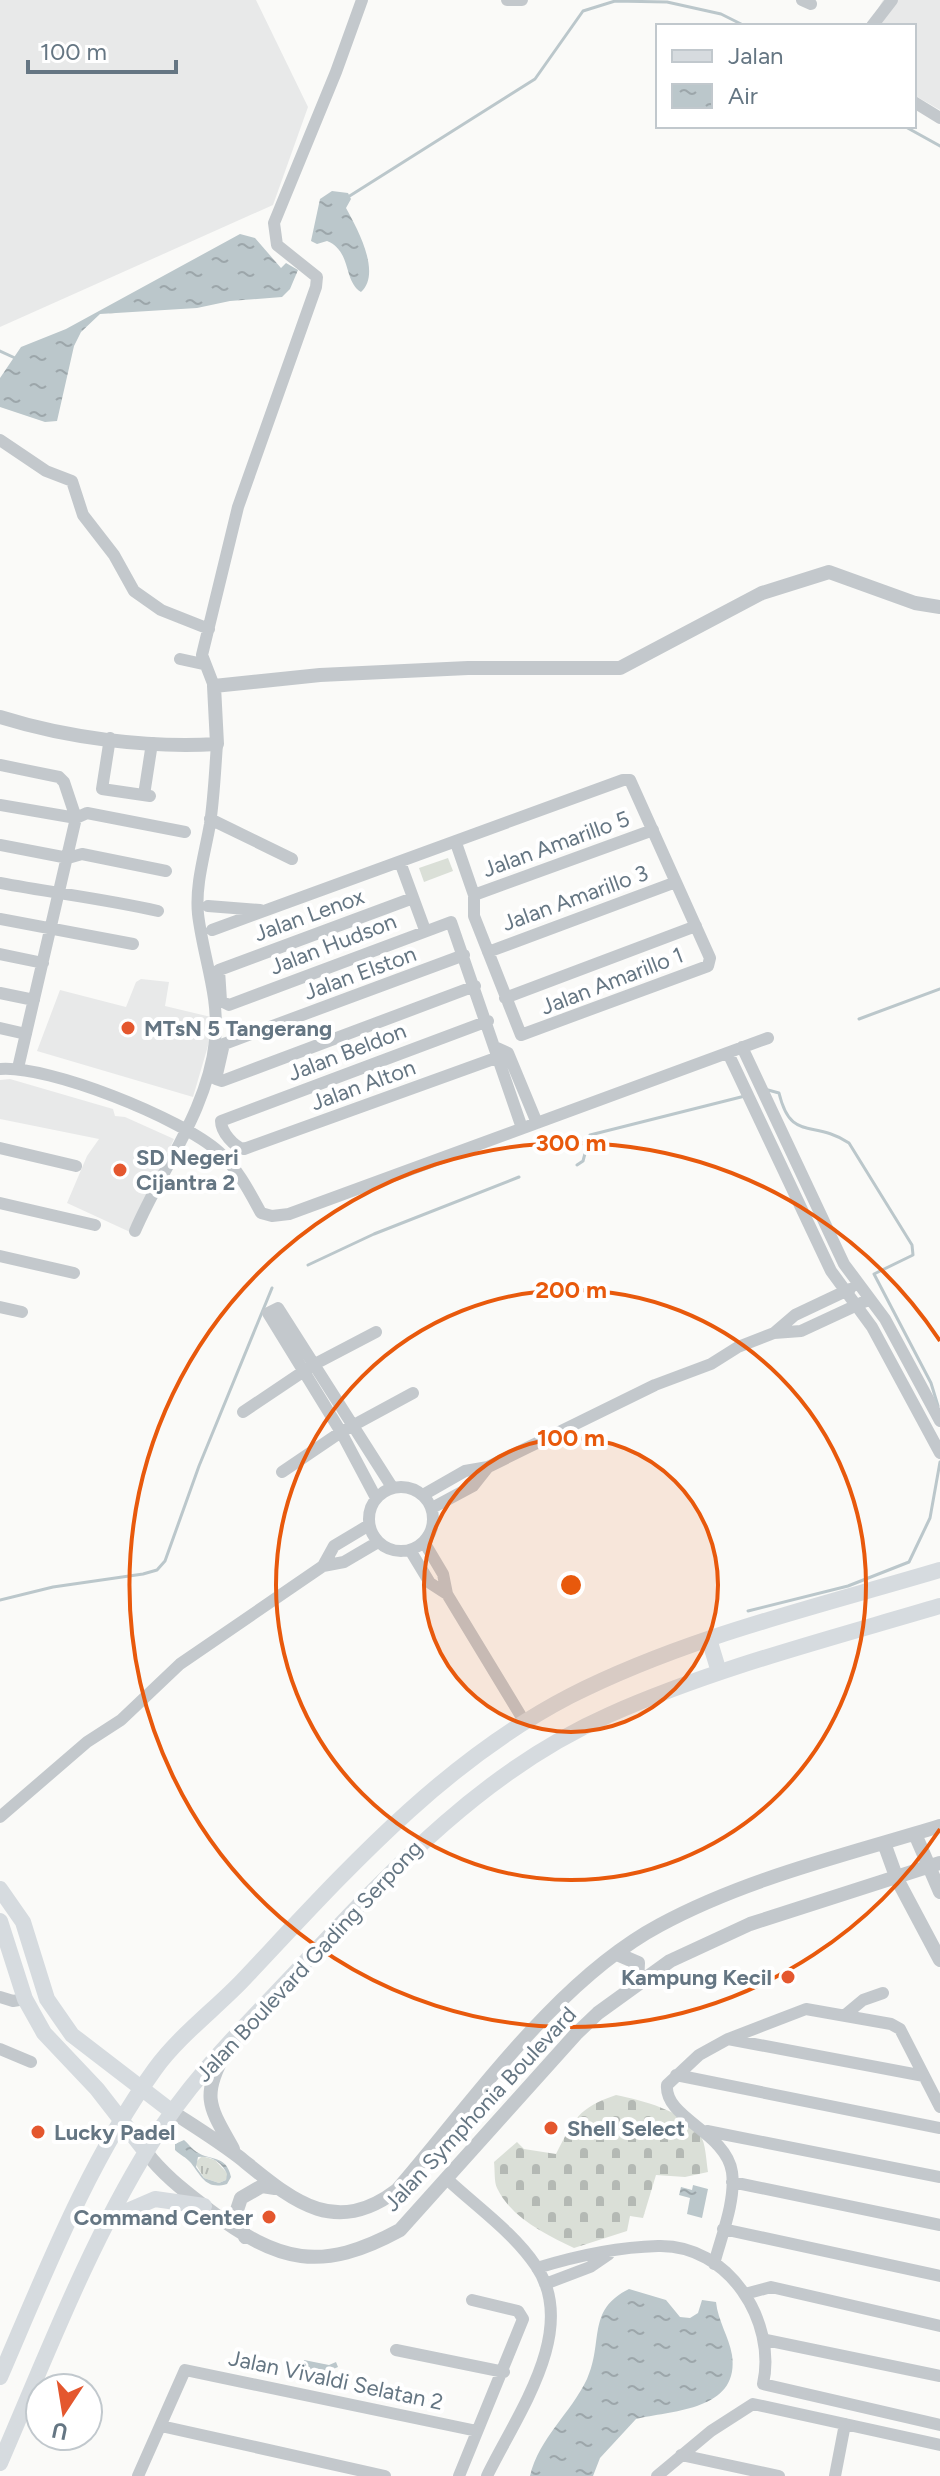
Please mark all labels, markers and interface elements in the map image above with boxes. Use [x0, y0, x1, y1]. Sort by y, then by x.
scale bar [28, 24, 176, 74]
legend [656, 24, 916, 128]
text: 100 m [40, 37, 107, 66]
text: Jalan [728, 41, 784, 70]
text: Air [728, 81, 758, 110]
street label: Jalan Amarillo 5 [479, 805, 633, 883]
street label: Jalan Amarillo 3 [498, 859, 652, 937]
street label: Jalan Lenox [250, 882, 368, 947]
street label: Jalan Hudson [266, 908, 400, 980]
street label: Jalan Elston [300, 940, 420, 1006]
street label: Jalan Amarillo 1 [537, 941, 687, 1021]
place label: MTsN 5 Tangerang [144, 1015, 332, 1042]
street label: Jalan Beldon [284, 1017, 410, 1087]
marker: MTsN 5 Tangerang [119, 1019, 137, 1037]
street label: Jalan Alton [307, 1054, 419, 1116]
text: 300 m [535, 1128, 607, 1157]
place label: SD Negeri Cijantra 2 [136, 1144, 239, 1196]
marker: SD Negeri Cijantra 2 [111, 1161, 129, 1179]
text: 200 m [535, 1275, 607, 1304]
text: 100 m [537, 1423, 605, 1452]
centre of rings [557, 1571, 585, 1599]
street label: Jalan Boulevard Gading Serpong [190, 1835, 428, 2087]
place label: Kampung Kecil [621, 1964, 772, 1991]
marker: Kampung Kecil [779, 1968, 797, 1986]
street label: Jalan Symphonia Boulevard [378, 2001, 582, 2217]
place label: Shell Select [567, 2115, 685, 2142]
place label: Lucky Padel [54, 2119, 176, 2146]
marker: Shell Select [542, 2119, 560, 2137]
marker: Lucky Padel [29, 2123, 47, 2141]
place label: Command Center [74, 2204, 254, 2231]
marker: Command Center [260, 2208, 278, 2226]
street label: Jalan Vivaldi Selatan 2 [226, 2344, 446, 2416]
north arrow [24, 2372, 104, 2452]
text: U [50, 2416, 70, 2446]

